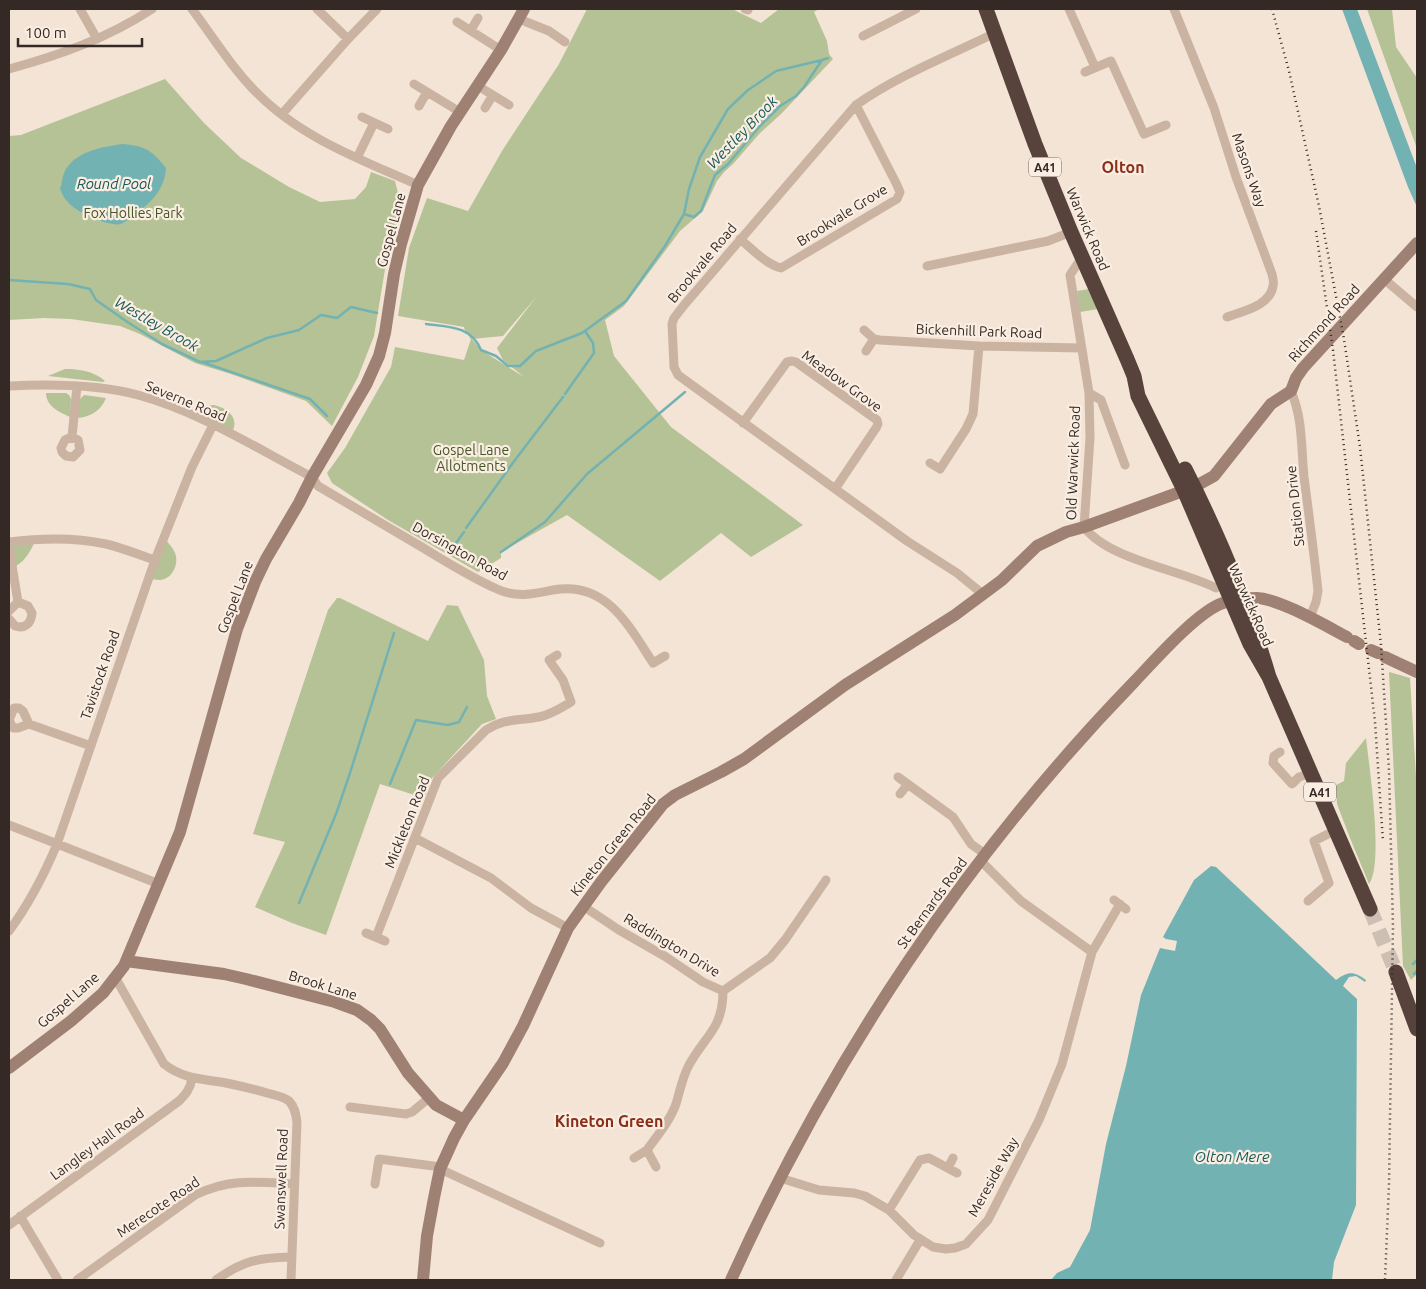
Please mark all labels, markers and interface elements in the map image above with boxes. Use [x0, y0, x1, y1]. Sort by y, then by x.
scale bar [18, 15, 141, 47]
text: 100 m [25, 24, 67, 41]
water label: Westley Brook [703, 92, 781, 172]
street label: Masons Way [1229, 131, 1269, 209]
road number: A41 [1029, 158, 1061, 176]
district label: Olton [1101, 158, 1145, 176]
water label: Round Pool [77, 175, 152, 192]
street label: Brookvale Grove [794, 181, 890, 249]
street label: Warwick Road [1063, 185, 1113, 273]
street label: Gospel Lane [373, 191, 409, 269]
park label: Fox Hollies Park [83, 205, 183, 221]
street label: Brookvale Road [664, 220, 740, 306]
street label: Richmond Road [1285, 281, 1363, 365]
water label: Westley Brook [112, 293, 202, 355]
street label: Bickenhill Park Road [915, 321, 1043, 341]
street label: Meadow Grove [799, 347, 885, 415]
street label: Severne Road [143, 377, 229, 425]
street label: Old Warwick Road [1063, 405, 1083, 521]
park label: Gospel Lane Allotments [433, 442, 509, 474]
street label: Station Drive [1283, 465, 1307, 547]
street label: Dorsington Road [410, 518, 510, 584]
street label: Gospel Lane [214, 558, 256, 636]
street label: Warwick Road [1226, 561, 1276, 649]
street label: Tavistock Road [77, 628, 123, 722]
street label: Mickleton Road [381, 774, 433, 870]
road number: A41 [1304, 782, 1336, 802]
street label: Kineton Green Road [567, 791, 659, 899]
street label: St Bernards Road [894, 855, 970, 951]
street label: Raddington Drive [621, 910, 723, 980]
street label: Brook Lane [287, 967, 359, 1003]
street label: Gospel Lane [34, 969, 102, 1031]
street label: Langley Hall Road [47, 1105, 147, 1183]
district label: Kineton Green [555, 1112, 663, 1130]
street label: Swanswell Road [271, 1128, 291, 1230]
street label: Mereside Way [965, 1134, 1021, 1219]
water label: Olton Mere [1195, 1148, 1270, 1165]
street label: Merecote Road [114, 1173, 202, 1241]

